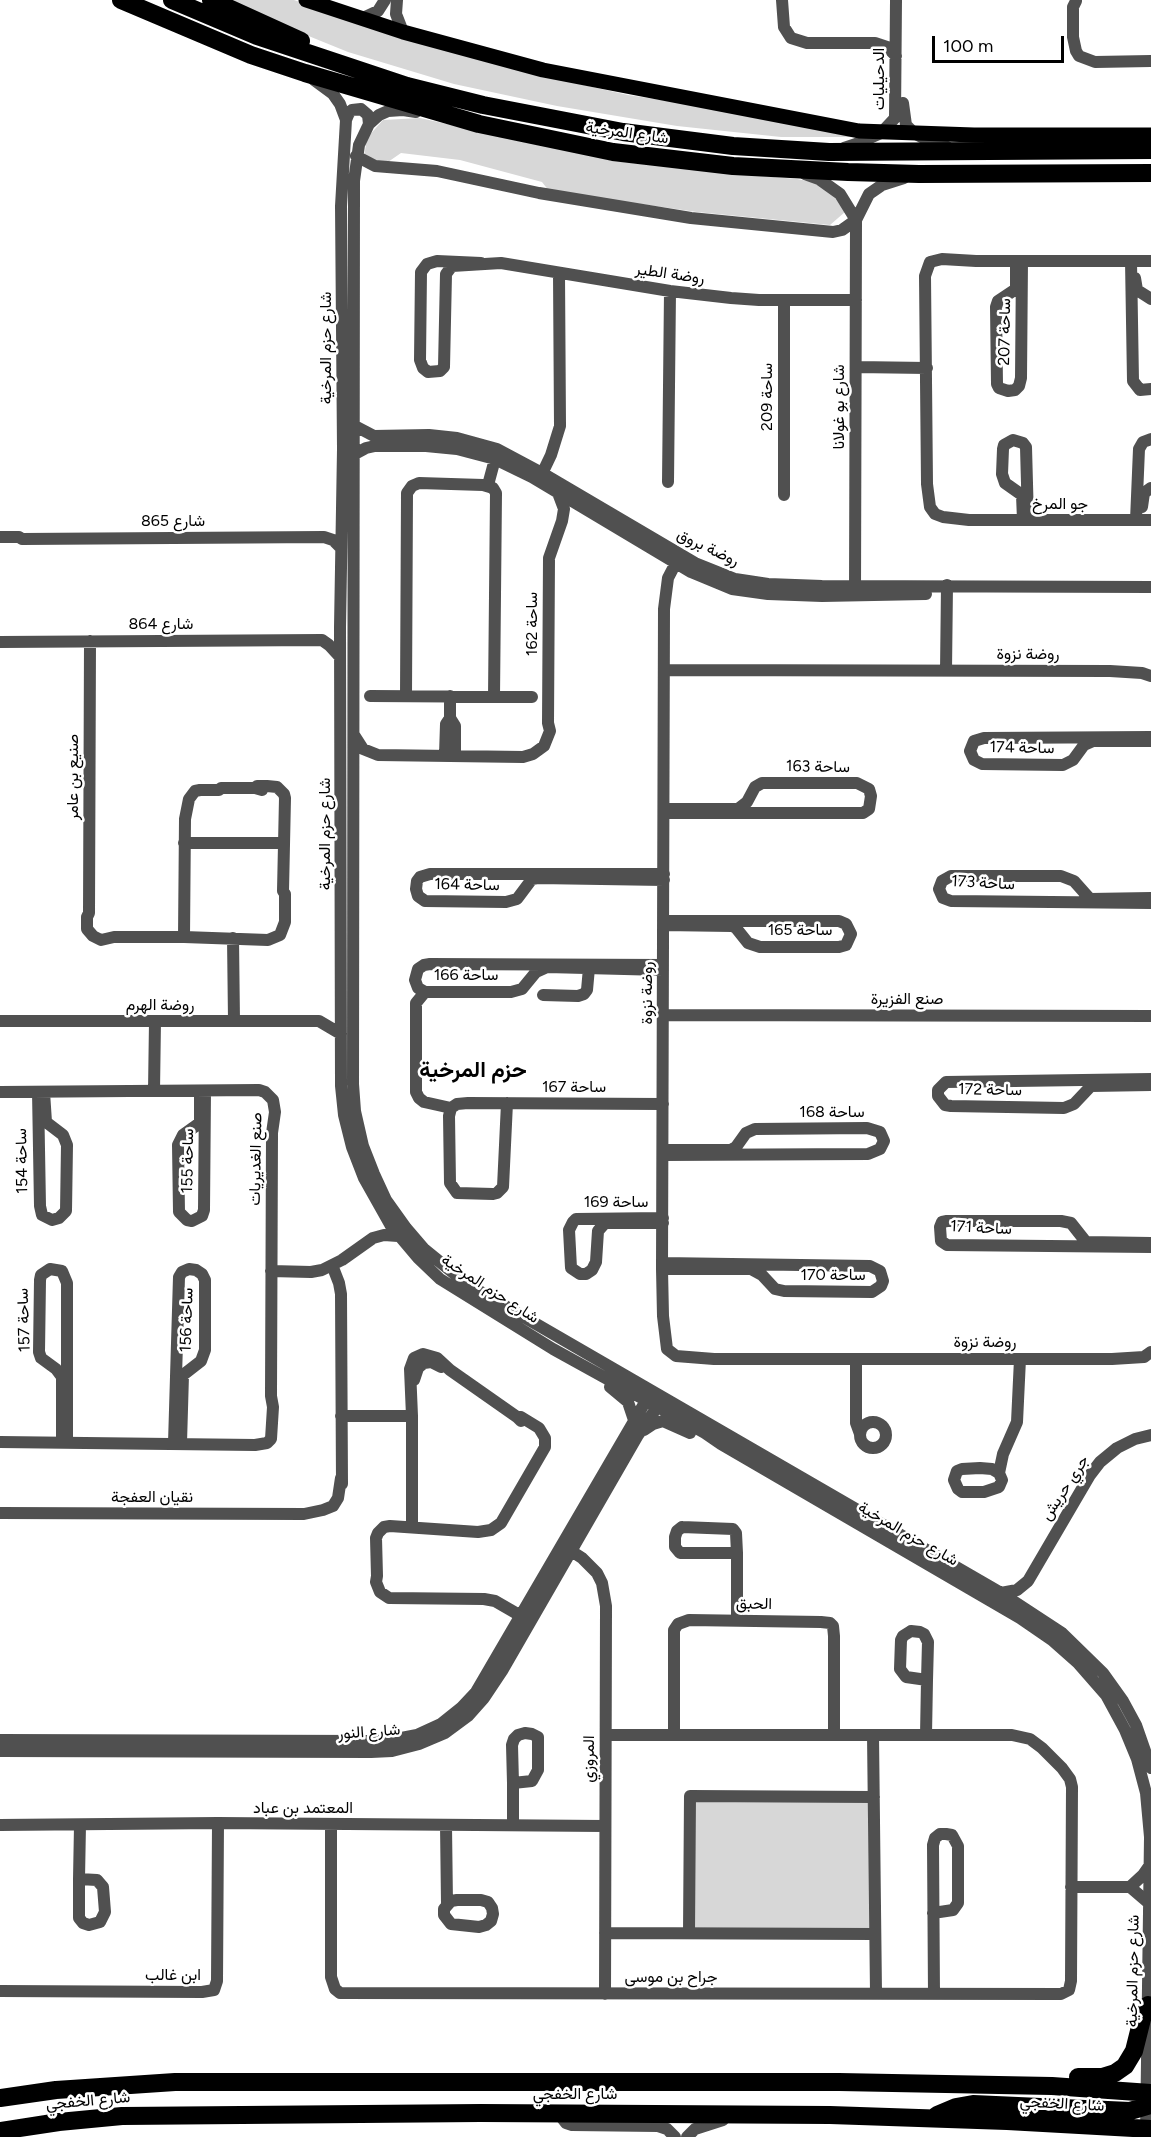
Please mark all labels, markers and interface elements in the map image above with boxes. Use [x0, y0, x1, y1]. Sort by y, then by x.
scale bar [935, 24, 1067, 62]
text: 100 m [943, 35, 993, 57]
street label: الدحيليات [869, 48, 889, 110]
street label: شارع المرخية [584, 118, 670, 148]
street label: روضة الطير [634, 260, 706, 288]
street label: شارع حزم المرخية [316, 292, 336, 404]
street label: ساحة 207 [995, 298, 1015, 366]
street label: ساحة 209 [757, 363, 777, 431]
street label: شارع بو غولانا [829, 364, 849, 450]
street label: جو المرخ [1032, 494, 1088, 514]
street label: شارع 865 [141, 511, 205, 531]
street label: روضة بروق [674, 525, 742, 571]
street label: ساحة 162 [522, 592, 542, 656]
street label: شارع 864 [129, 614, 193, 634]
street label: روضة نزوة [996, 644, 1060, 664]
street label: صنيع بن عامر [63, 734, 83, 820]
street label: ساحة 174 [989, 738, 1055, 758]
street label: ساحة 163 [786, 757, 850, 777]
street label: شارع حزم المرخية [315, 778, 335, 890]
street label: ساحة 173 [951, 872, 1015, 894]
street label: ساحة 164 [434, 875, 500, 895]
street label: ساحة 165 [768, 920, 832, 940]
street label: روضة نزوة [637, 961, 657, 1025]
street label: ساحة 166 [434, 965, 498, 985]
street label: صنع الفزيرة [871, 989, 943, 1009]
street label: روضة الهرم [126, 995, 194, 1015]
district label: حزم المرخية [419, 1058, 527, 1084]
street label: ساحة 167 [542, 1077, 606, 1097]
street label: ساحة 172 [958, 1080, 1022, 1100]
street label: ساحة 168 [799, 1102, 865, 1122]
street label: صنع الغديريات [246, 1112, 266, 1206]
street label: ساحة 154 [12, 1128, 32, 1194]
street label: ساحة 155 [178, 1128, 198, 1194]
street label: ساحة 169 [584, 1192, 648, 1212]
street label: ساحة 171 [950, 1217, 1012, 1239]
street label: شارع حزم المرخية [438, 1250, 542, 1328]
street label: ساحة 170 [800, 1265, 866, 1285]
street label: ساحة 156 [176, 1287, 198, 1353]
street label: ساحة 157 [13, 1288, 35, 1352]
street label: روضة نزوة [953, 1332, 1017, 1352]
street label: جري حريش [1037, 1452, 1093, 1524]
street label: نقيان العفجة [111, 1487, 193, 1507]
street label: شارع حزم المرخية [854, 1498, 962, 1570]
street label: الحبق [736, 1594, 772, 1614]
street label: شارع النور [337, 1720, 401, 1744]
street label: المروزي [579, 1735, 599, 1783]
street label: المعتمد بن عباد [253, 1798, 353, 1818]
street label: شارع حزم المرخية [1122, 1915, 1144, 2027]
street label: ابن غالب [145, 1965, 201, 1985]
street label: جراح بن موسى [624, 1967, 718, 1987]
street label: شارع الخفجي [533, 2084, 617, 2104]
street label: شارع الخفجي [45, 2088, 131, 2114]
street label: شارع الخفجي [1019, 2092, 1105, 2116]

